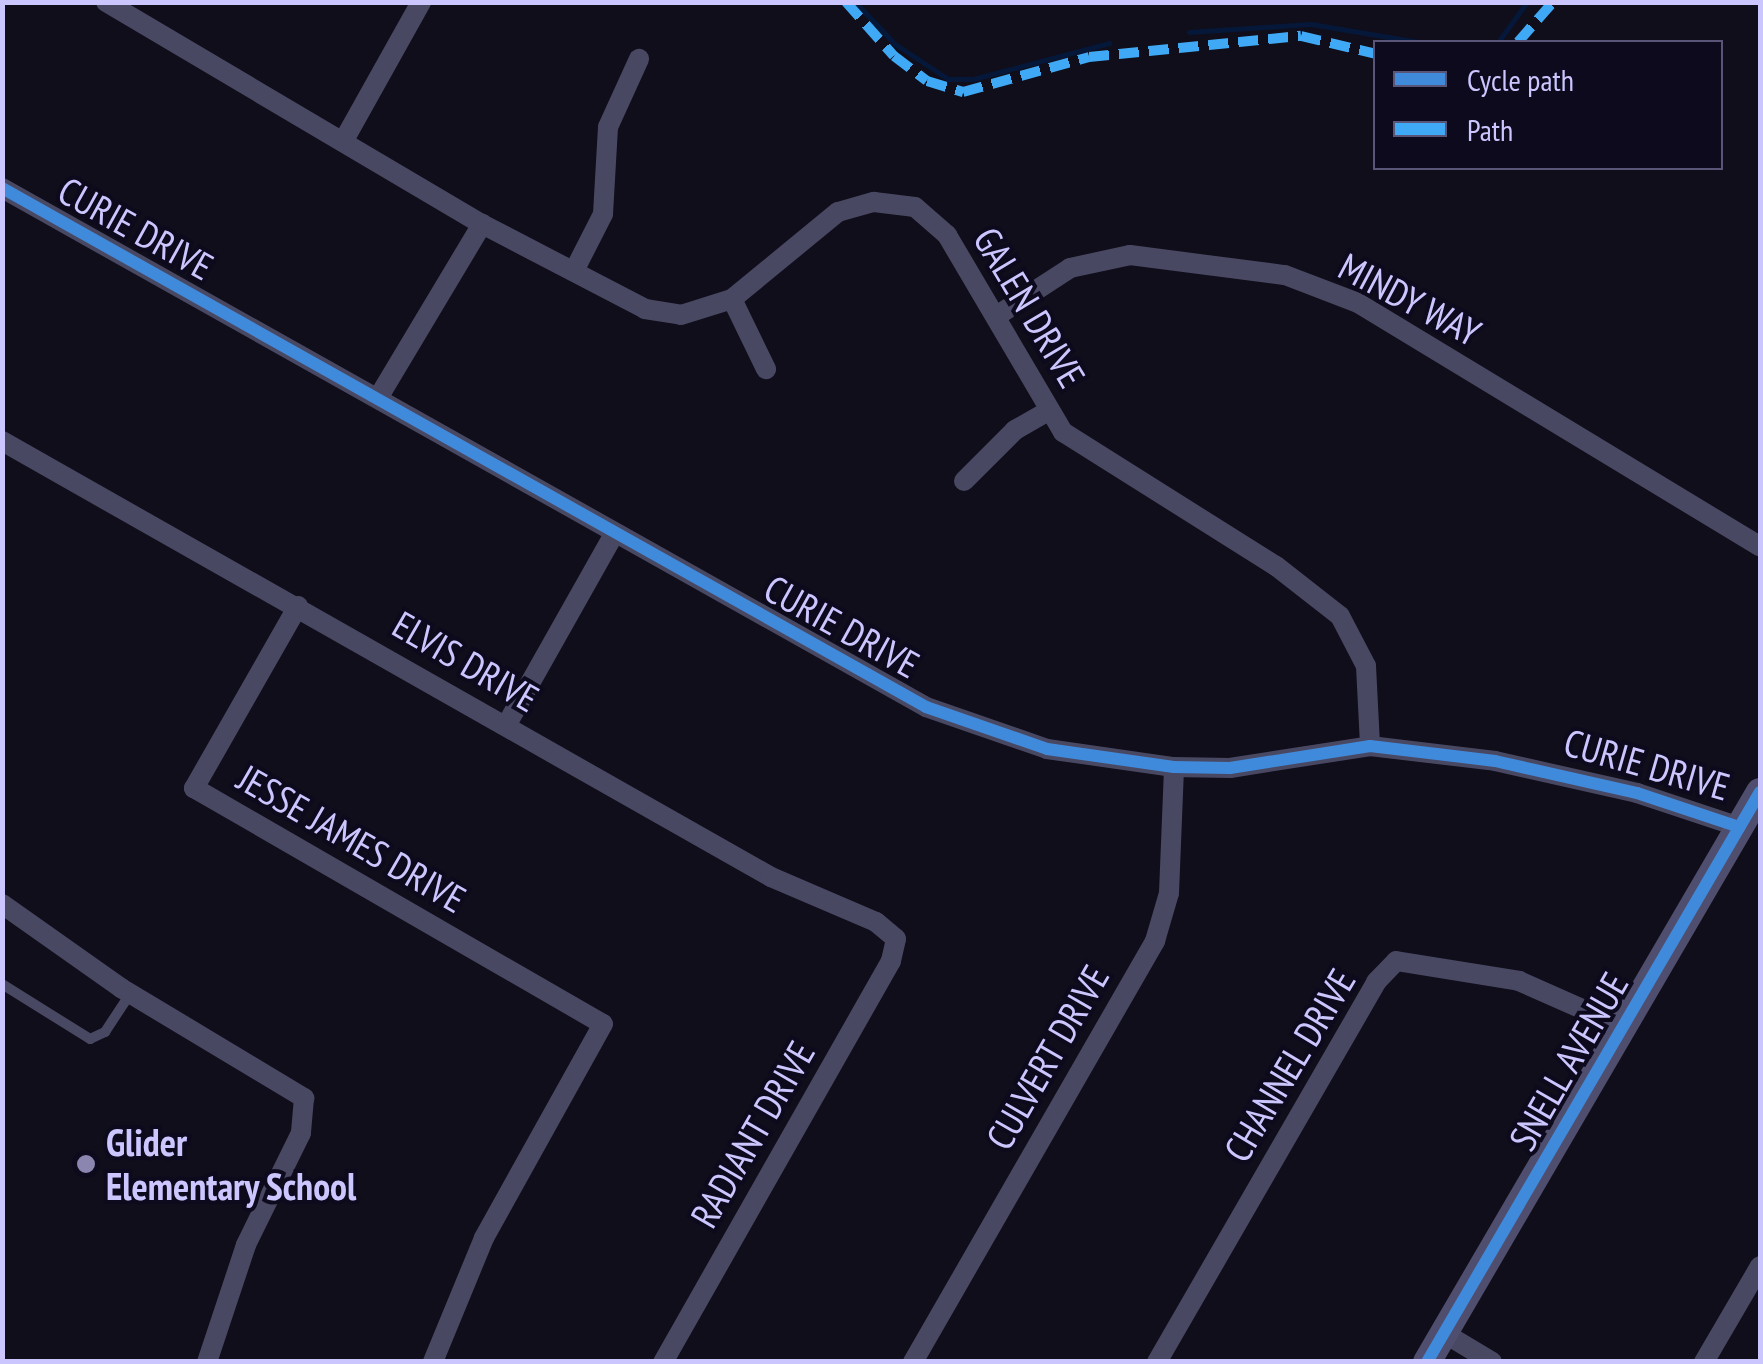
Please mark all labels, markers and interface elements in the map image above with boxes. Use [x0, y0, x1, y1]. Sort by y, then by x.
legend [1373, 40, 1723, 170]
text: Cycle path [1467, 60, 1574, 99]
text: Path [1467, 110, 1513, 149]
street label: CURIE DRIVE [51, 167, 221, 289]
street label: GALEN DRIVE [965, 219, 1095, 395]
street label: MINDY WAY [1331, 242, 1489, 356]
street label: CURIE DRIVE [757, 565, 927, 687]
street label: ELVIS DRIVE [385, 601, 547, 721]
street label: CURIE DRIVE [1559, 719, 1735, 809]
street label: JESSE JAMES DRIVE [230, 754, 474, 922]
street label: CULVERT DRIVE [976, 956, 1118, 1158]
street label: CHANNEL DRIVE [1213, 960, 1365, 1170]
street label: SNELL AVENUE [1498, 963, 1638, 1159]
street label: RADIANT DRIVE [680, 1032, 824, 1236]
place label: Glider Elementary School [106, 1119, 357, 1208]
marker: Glider Elementary School [75, 1153, 97, 1175]

